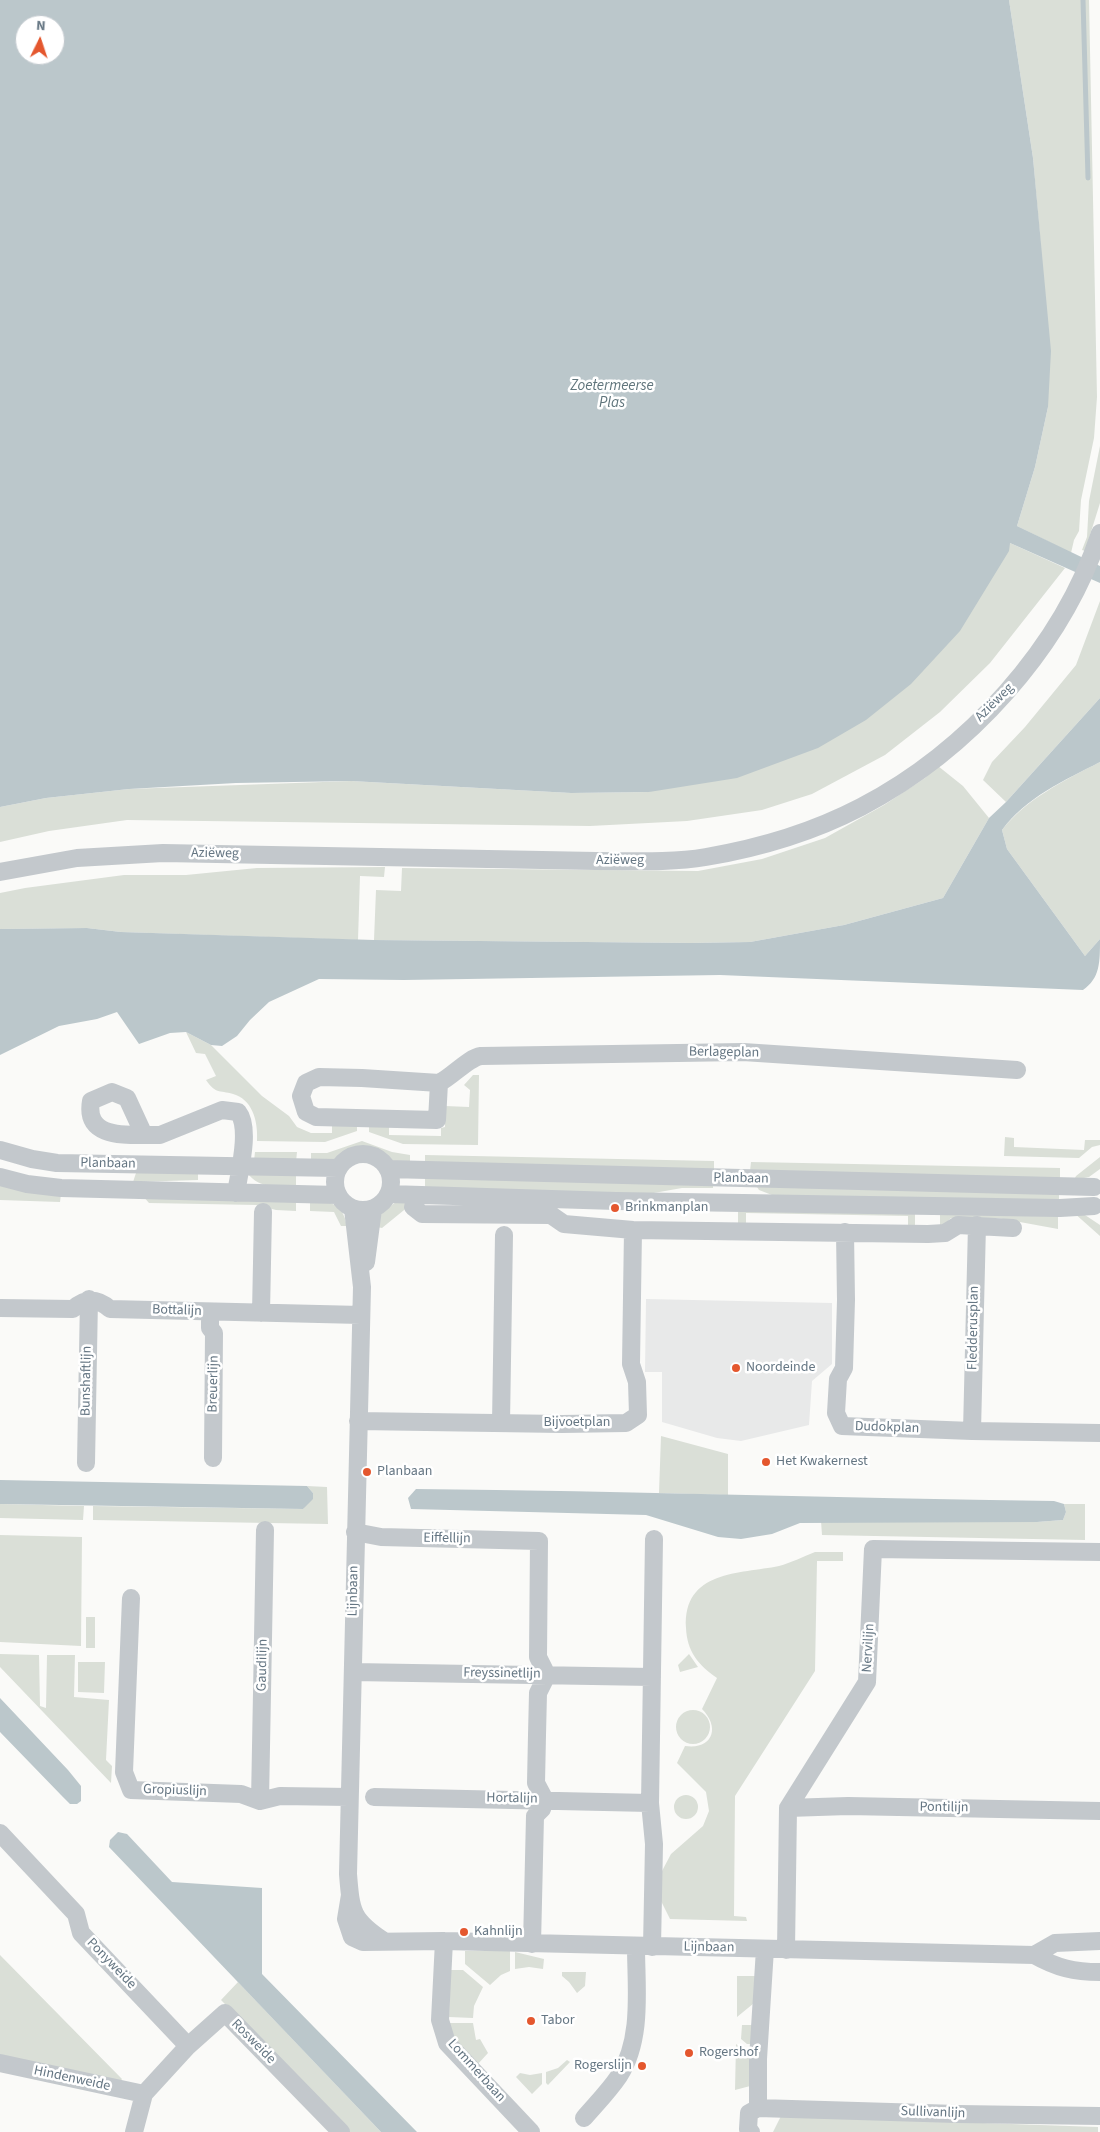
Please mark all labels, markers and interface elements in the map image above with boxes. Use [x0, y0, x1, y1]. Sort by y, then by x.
north arrow [15, 15, 65, 65]
text: N [36, 16, 46, 36]
water label: Zoetermeerse Plas [570, 378, 654, 413]
street label: Aziëweg [972, 680, 1018, 726]
street label: Aziëweg [191, 845, 239, 863]
street label: Aziëweg [596, 853, 644, 869]
street label: Berlageplan [689, 1044, 759, 1062]
street label: Planbaan [80, 1155, 136, 1173]
street label: Planbaan [713, 1170, 769, 1188]
place label: Brinkmanplan [625, 1200, 708, 1216]
marker: Brinkmanplan [609, 1202, 621, 1214]
street label: Fledderusplan [965, 1286, 983, 1370]
street label: Bottalijn [152, 1302, 202, 1320]
street label: Bunshaftlijn [78, 1346, 96, 1416]
street label: Breuerlijn [205, 1355, 223, 1413]
place label: Noordeinde [746, 1360, 815, 1376]
marker: Noordeinde [730, 1362, 742, 1374]
street label: Bijvoetplan [544, 1415, 610, 1431]
street label: Dudokplan [854, 1418, 920, 1438]
place label: Het Kwakernest [776, 1454, 868, 1470]
marker: Het Kwakernest [760, 1456, 772, 1468]
place label: Planbaan [377, 1464, 433, 1480]
marker: Planbaan [361, 1466, 373, 1478]
street label: Eiffellijn [423, 1530, 471, 1548]
street label: Lijnbaan [345, 1566, 363, 1616]
street label: Nervilijn [859, 1623, 879, 1673]
street label: Gaudilijn [254, 1639, 272, 1691]
street label: Freyssinetlijn [463, 1665, 541, 1683]
street label: Gropiuslijn [143, 1781, 207, 1801]
street label: Hortalijn [486, 1790, 538, 1808]
street label: Pontilijn [919, 1799, 969, 1817]
place label: Kahnlijn [474, 1924, 523, 1940]
marker: Kahnlijn [458, 1926, 470, 1938]
street label: Ponyweide [83, 1935, 139, 1993]
street label: Lijnbaan [684, 1939, 734, 1957]
place label: Tabor [541, 2013, 575, 2029]
marker: Tabor [525, 2015, 537, 2027]
street label: Rosweide [227, 2016, 279, 2068]
street label: Lommerbaan [443, 2036, 509, 2106]
place label: Rogershof [699, 2045, 758, 2061]
marker: Rogershof [683, 2047, 695, 2059]
place label: Rogerslijn [574, 2058, 632, 2074]
marker: Rogerslijn [636, 2060, 648, 2072]
street label: Hindenweide [32, 2063, 112, 2095]
street label: Sullivanlijn [900, 2103, 966, 2123]

